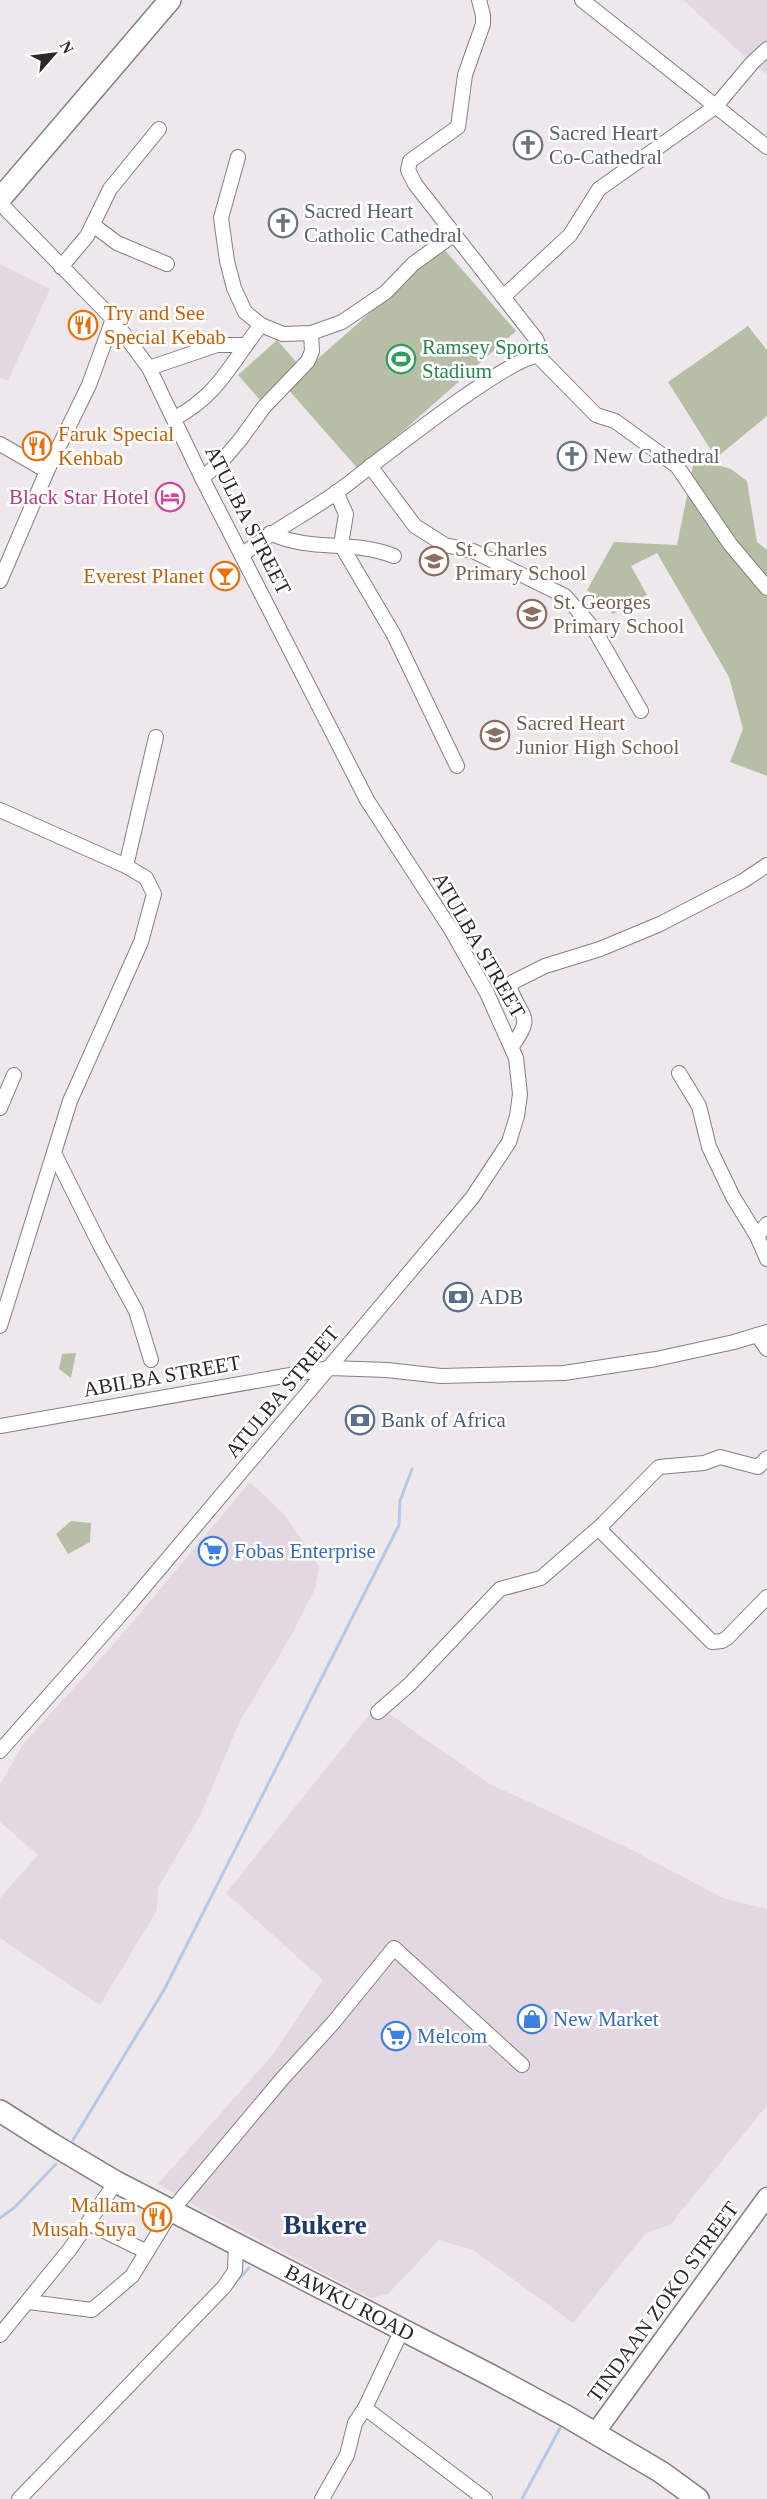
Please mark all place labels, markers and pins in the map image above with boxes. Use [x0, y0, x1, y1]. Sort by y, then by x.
place label: Sacred Heart Co-Cathedral [549, 121, 662, 169]
church icon: Sacred Heart Co-Cathedral [512, 129, 544, 161]
place label: Sacred Heart Catholic Cathedral [304, 199, 462, 247]
church icon: Sacred Heart Catholic Cathedral [267, 207, 299, 239]
place label: Try and See Special Kebab [104, 301, 226, 349]
restaurant icon: Try and See Special Kebab [67, 309, 99, 341]
place label: Ramsey Sports Stadium [422, 335, 549, 383]
sports icon: Ramsey Sports Stadium [385, 343, 417, 375]
place label: Faruk Special Kehbab [58, 422, 174, 470]
restaurant icon: Faruk Special Kehbab [21, 430, 53, 462]
church icon: New Cathedral [556, 440, 588, 472]
place label: New Cathedral [593, 444, 720, 468]
hotel icon: Black Star Hotel [154, 481, 186, 513]
place label: Black Star Hotel [9, 485, 149, 509]
place label: St. Charles Primary School [455, 537, 586, 585]
school or university icon: St. Charles Primary School [418, 545, 450, 577]
bar icon: Everest Planet [209, 560, 241, 592]
place label: Everest Planet [83, 564, 204, 588]
place label: St. Georges Primary School [553, 590, 684, 638]
school or university icon: St. Georges Primary School [516, 598, 548, 630]
place label: Sacred Heart Junior High School [516, 711, 680, 759]
school or university icon: Sacred Heart Junior High School [479, 719, 511, 751]
bank icon: ADB [442, 1281, 474, 1313]
place label: ADB [479, 1285, 523, 1309]
bank icon: Bank of Africa [344, 1404, 376, 1436]
place label: Bank of Africa [381, 1408, 506, 1432]
supermarket icon: Fobas Enterprise [197, 1535, 229, 1567]
place label: Fobas Enterprise [234, 1539, 376, 1563]
shop icon: New Market [516, 2003, 548, 2035]
place label: New Market [553, 2007, 659, 2031]
supermarket icon: Melcom [380, 2020, 412, 2052]
place label: Melcom [417, 2024, 487, 2048]
place label: Mallam Musah Suya [32, 2193, 137, 2241]
restaurant icon: Mallam Musah Suya [141, 2201, 173, 2233]

